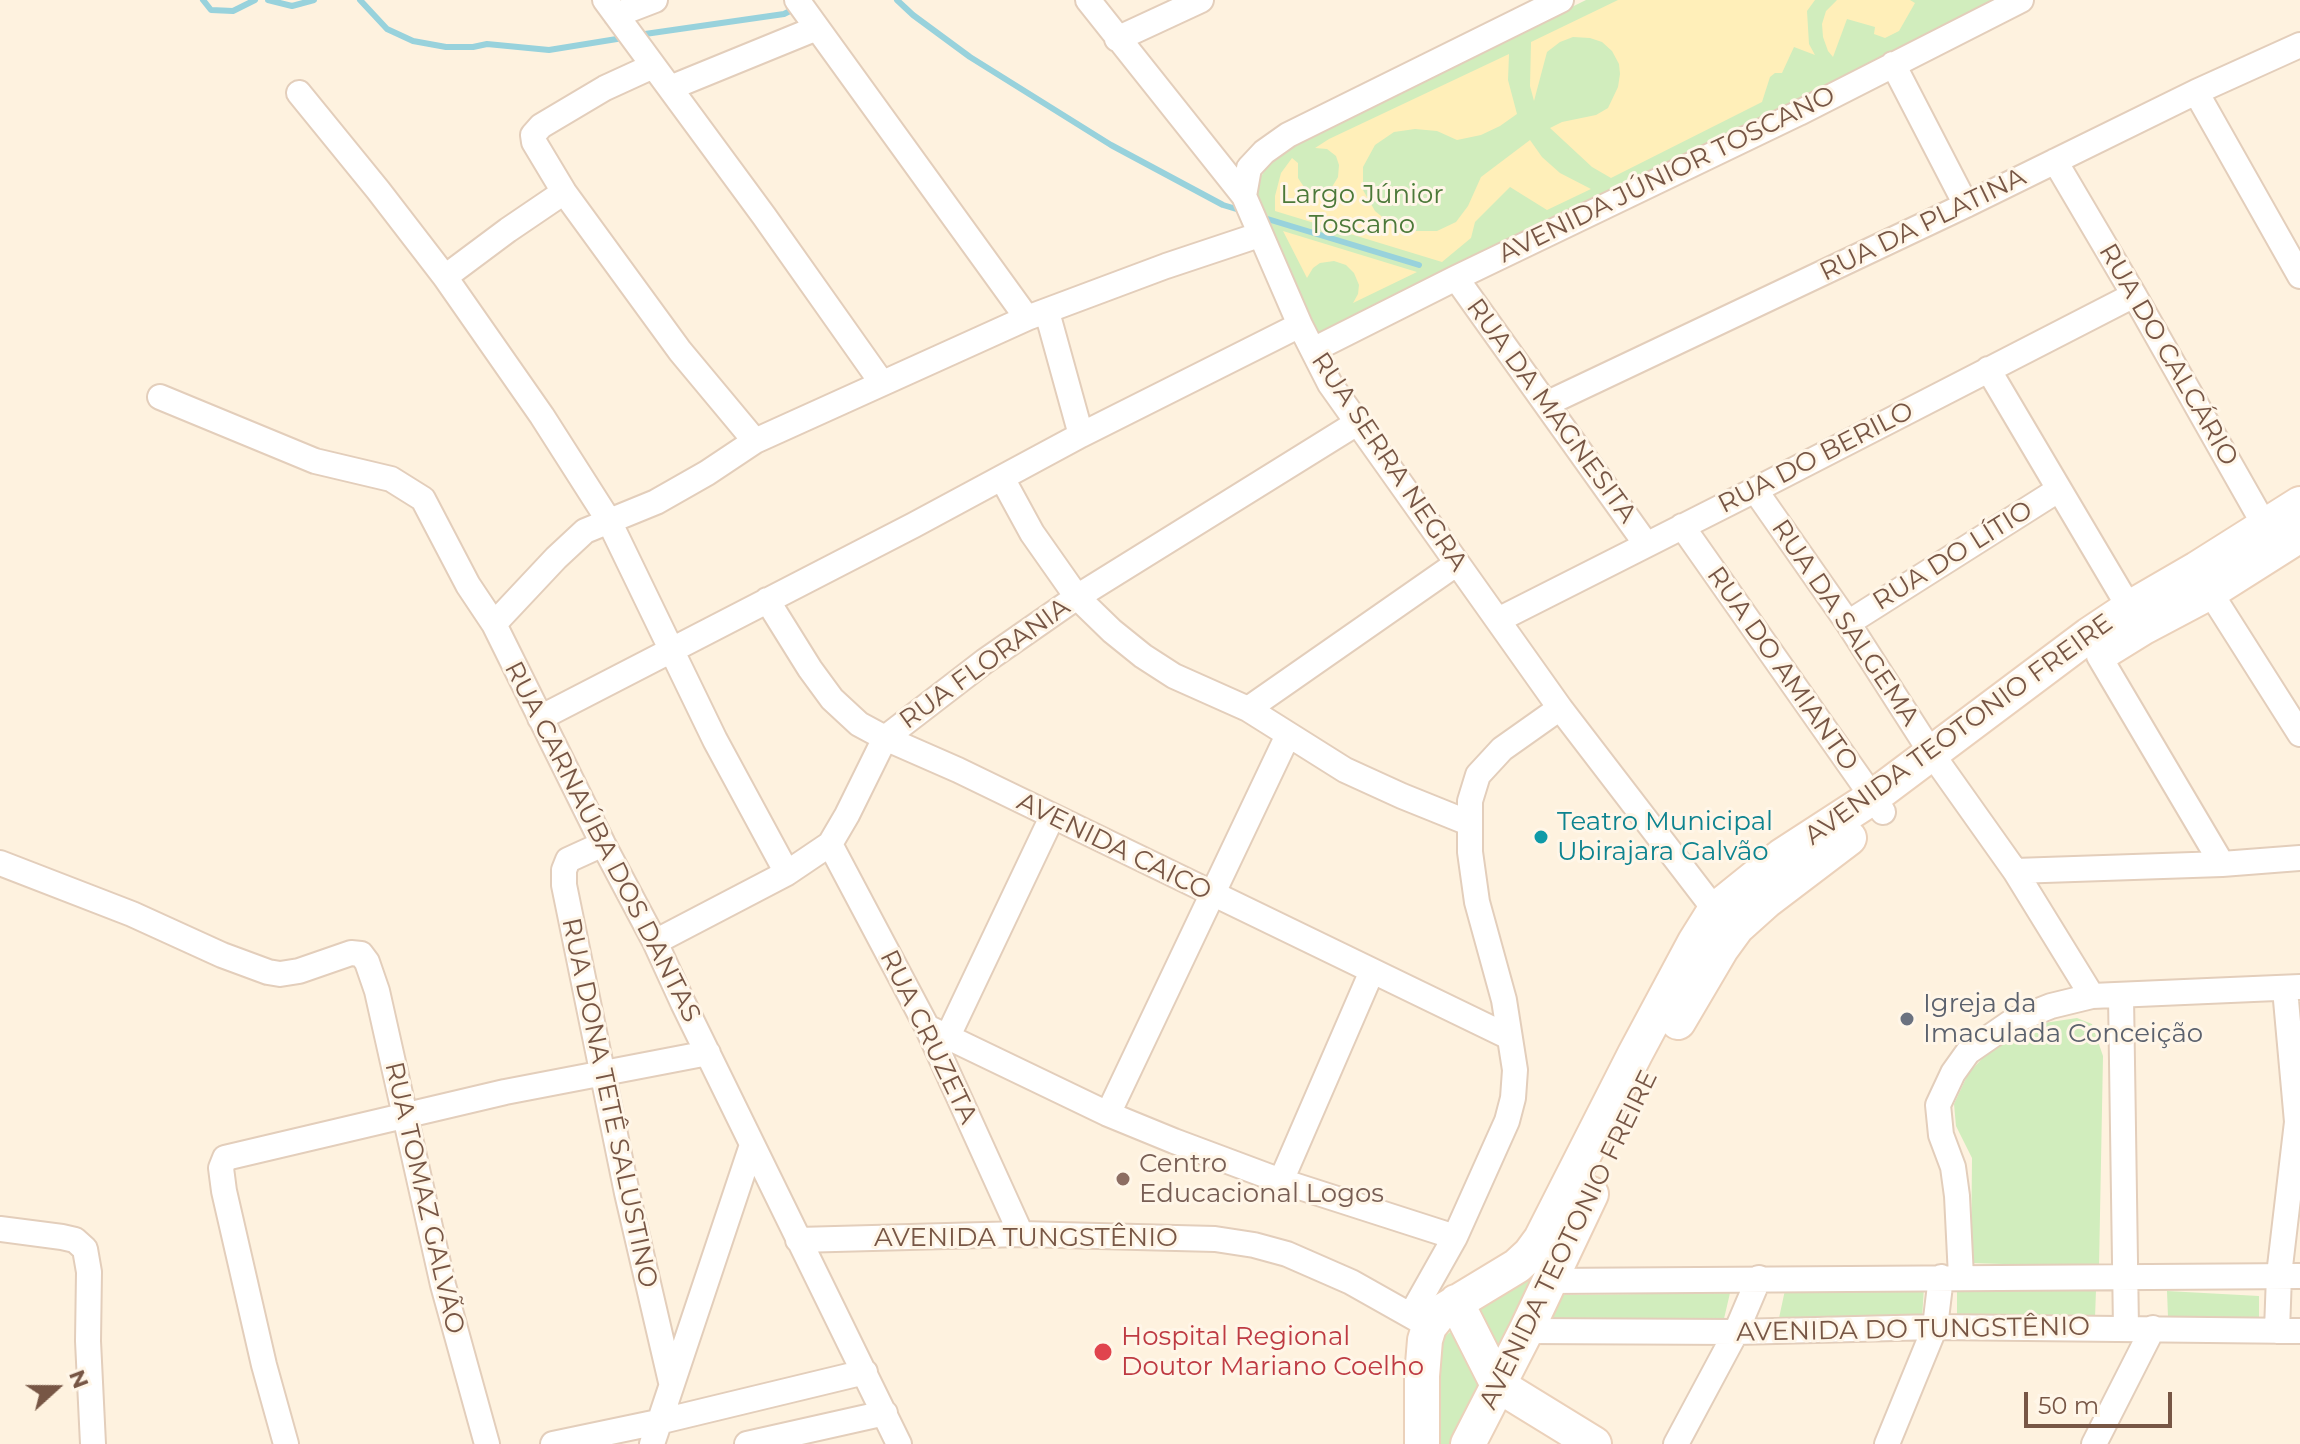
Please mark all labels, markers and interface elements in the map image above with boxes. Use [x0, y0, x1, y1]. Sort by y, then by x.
street label: AVENIDA JÚNIOR TOSCANO [1494, 80, 1840, 270]
street label: RUA DA PLATINA [1815, 162, 2031, 288]
park label: Largo Júnior Toscano [1280, 179, 1444, 240]
street label: RUA DO CALCÁRIO [2092, 238, 2244, 472]
street label: RUA DA MAGNESITA [1459, 293, 1643, 529]
street label: RUA SERRA NEGRA [1304, 347, 1474, 577]
street label: RUA DO BERILO [1713, 395, 1919, 521]
street label: RUA DO LÍTIO [1867, 494, 2039, 618]
street label: RUA DA SALGEMA [1764, 514, 1926, 732]
street label: RUA DO AMIANTO [1700, 561, 1864, 777]
street label: RUA FLORANIA [894, 592, 1076, 736]
street label: AVENIDA TEOTONIO FREIRE [1799, 608, 2119, 852]
street label: RUA CARNAÚBA DOS DANTAS [497, 656, 707, 1028]
street label: AVENIDA CAICO [1012, 786, 1216, 908]
place label: Teatro Municipal Ubirajara Galvão [1557, 806, 1773, 868]
marker: Teatro Municipal Ubirajara Galvão [1532, 828, 1550, 846]
street label: RUA DONA TETÊ SALUSTINO [555, 915, 663, 1291]
street label: RUA CRUZETA [872, 945, 984, 1129]
place label: Igreja da Imaculada Conceição [1923, 988, 2203, 1050]
marker: Igreja da Imaculada Conceição [1898, 1010, 1916, 1028]
street label: RUA TOMAZ GALVÃO [378, 1059, 470, 1337]
street label: AVENIDA TEOTONIO FREIRE [1473, 1065, 1665, 1415]
place label: Centro Educacional Logos [1139, 1148, 1384, 1210]
marker: Centro Educacional Logos [1114, 1170, 1132, 1188]
street label: AVENIDA TUNGSTÊNIO [874, 1222, 1178, 1254]
street label: AVENIDA DO TUNGSTÊNIO [1736, 1311, 2090, 1349]
place label: Hospital Regional Doutor Mariano Coelho [1121, 1321, 1424, 1382]
marker: Hospital Regional Doutor Mariano Coelho [1092, 1341, 1114, 1363]
north arrow [16, 1348, 96, 1428]
text: N [63, 1366, 95, 1392]
scale bar [2028, 1376, 2176, 1426]
text: 50 m [2038, 1391, 2099, 1420]

